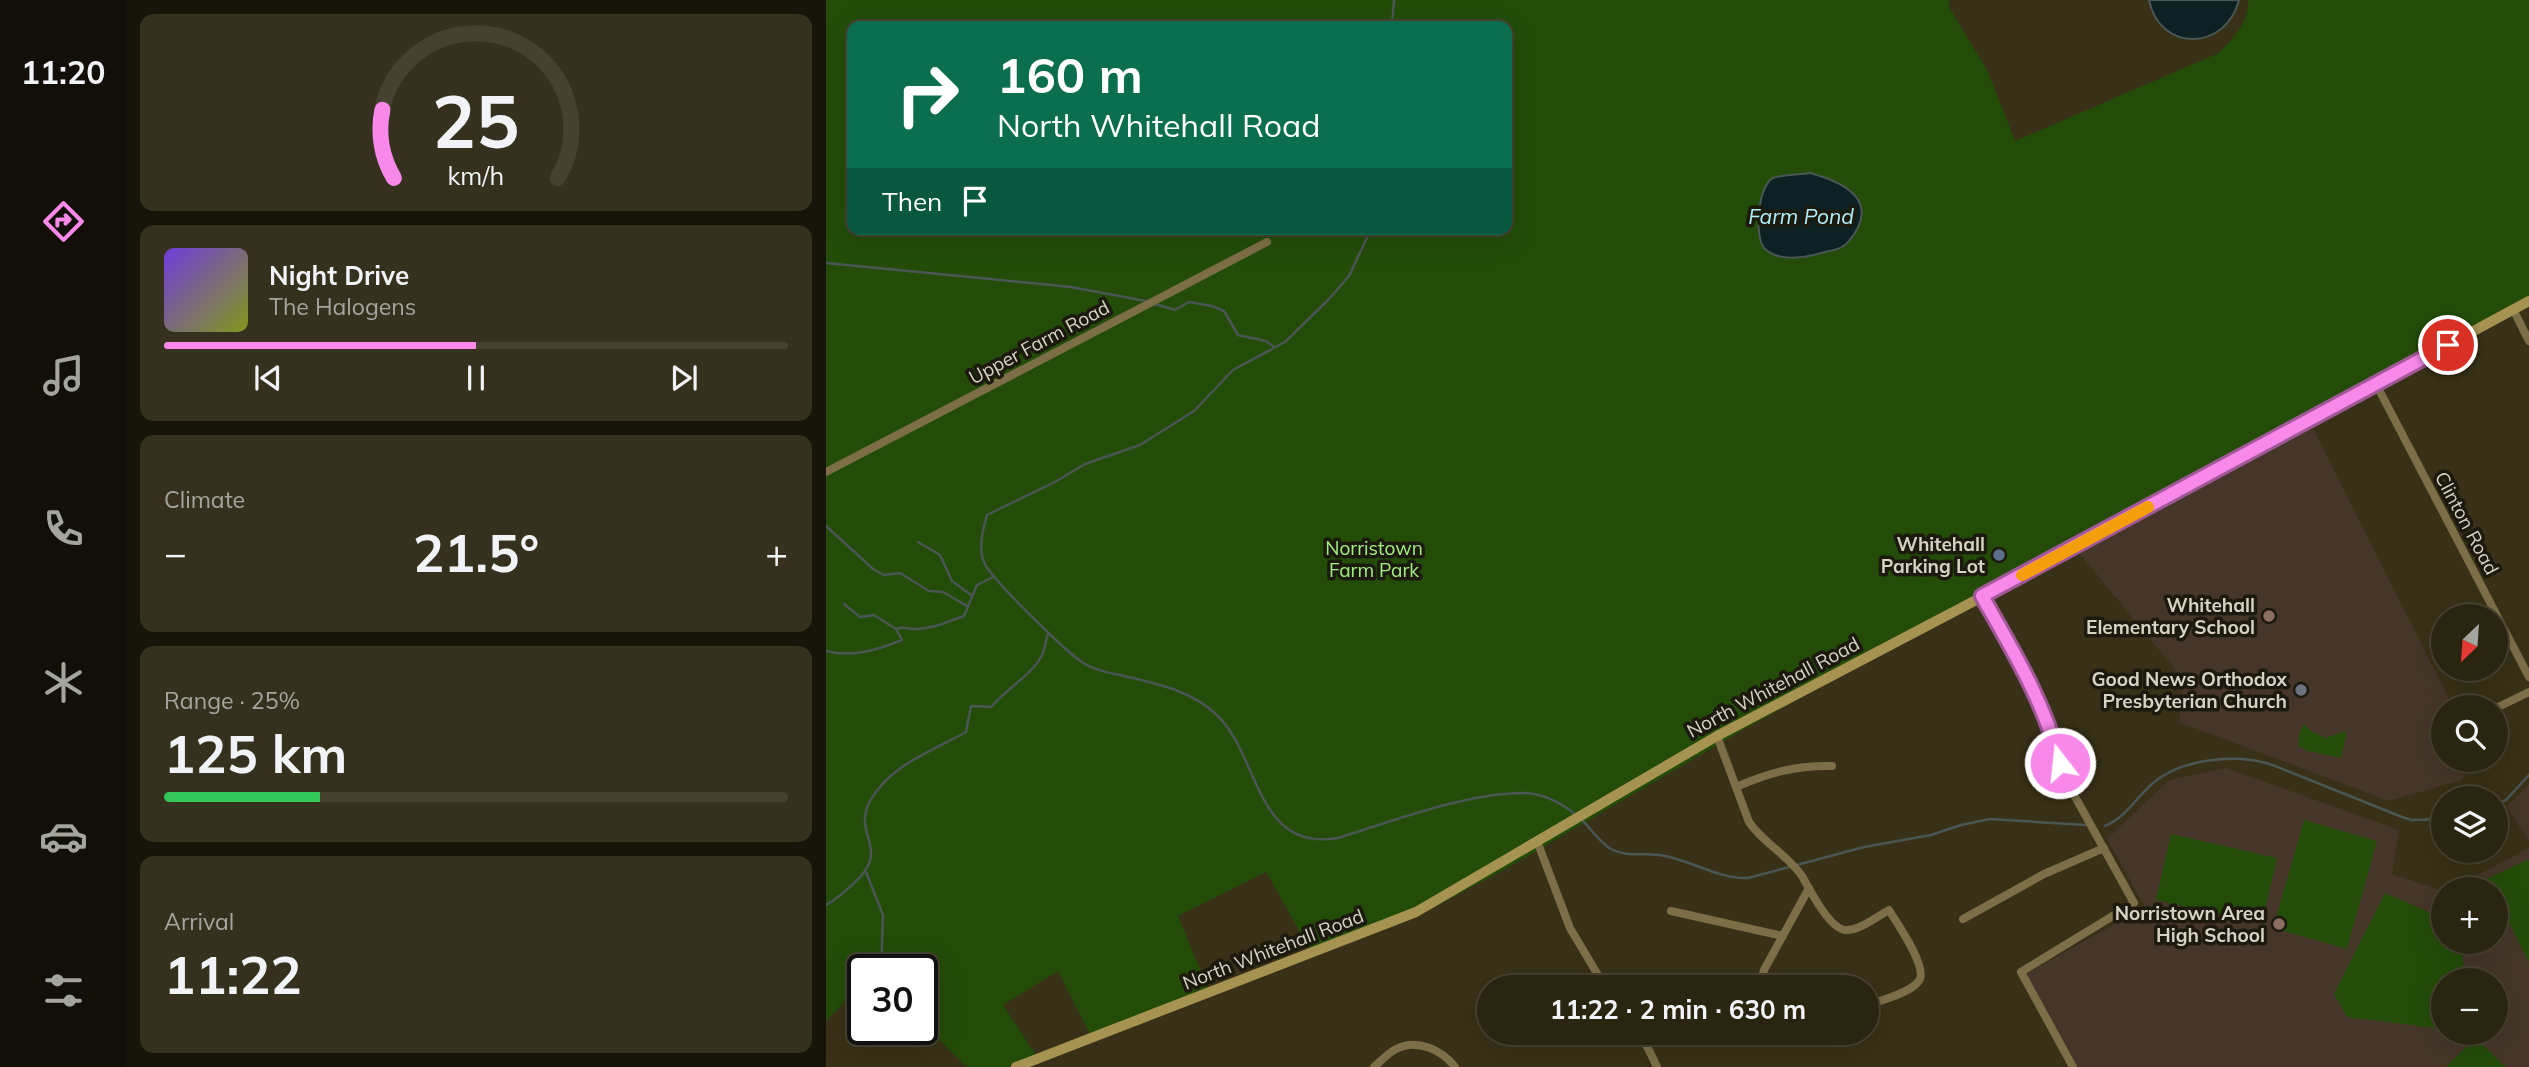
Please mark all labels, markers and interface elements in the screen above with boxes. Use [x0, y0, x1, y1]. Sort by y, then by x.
text: 160 m [997, 44, 1143, 105]
icon: right [882, 49, 973, 140]
text: 11:20 [21, 52, 105, 92]
text: 25 [432, 76, 520, 167]
text: North Whitehall Road [997, 105, 1320, 145]
text: km/h [448, 160, 504, 191]
icon: arrive [956, 182, 994, 220]
text: Then [882, 185, 942, 218]
icon: directions [39, 197, 88, 246]
water label: Farm Pond [1748, 203, 1854, 229]
text: Night Drive [269, 259, 409, 292]
text: The Halogens [269, 292, 416, 321]
street label: Upper Farm Road [965, 295, 1113, 389]
pin [2418, 315, 2478, 375]
icon: arrive [2429, 326, 2467, 364]
icon: music [39, 351, 88, 400]
icon: previous [249, 359, 287, 397]
icon: pause [457, 359, 495, 397]
icon: next [665, 359, 703, 397]
street label: Clinton Road [2430, 467, 2504, 579]
text: Climate [164, 485, 245, 514]
icon: phone [39, 504, 88, 553]
text: 21.5° [413, 520, 539, 585]
text: − [164, 529, 187, 577]
text: + [765, 529, 788, 577]
place label: Whitehall Parking Lot [1881, 532, 1985, 578]
park label: Norristown Farm Park [1325, 536, 1423, 582]
marker: Whitehall Parking Lot [1991, 547, 2007, 563]
place label: Whitehall Elementary School [2086, 593, 2255, 639]
north arrow [2431, 604, 2508, 681]
map controls [2431, 604, 2508, 1045]
marker: Whitehall Elementary School [2261, 608, 2277, 624]
street label: North Whitehall Road [1683, 631, 1863, 743]
icon: climate [39, 658, 88, 707]
place label: Good News Orthodox Presbyterian Church [2091, 667, 2288, 713]
marker: Good News Orthodox Presbyterian Church [2293, 682, 2309, 698]
text: Range · 25% [164, 686, 300, 715]
button: search [2431, 695, 2508, 772]
text: 125 km [164, 721, 347, 786]
position arrow [2023, 726, 2097, 800]
button: layers [2431, 786, 2508, 863]
icon: car [39, 812, 88, 861]
button: + [2431, 877, 2508, 954]
place label: Norristown Area High School [2115, 901, 2265, 947]
street label: North Whitehall Road [1179, 903, 1367, 995]
text: Arrival [164, 907, 234, 936]
marker: Norristown Area High School [2271, 916, 2287, 932]
text: 11:22 [164, 942, 302, 1007]
speed limit sign: 30 [847, 954, 938, 1045]
icon: filters [39, 966, 88, 1015]
button: − [2431, 968, 2508, 1045]
text: 11:22 · 2 min · 630 m [1550, 993, 1806, 1026]

